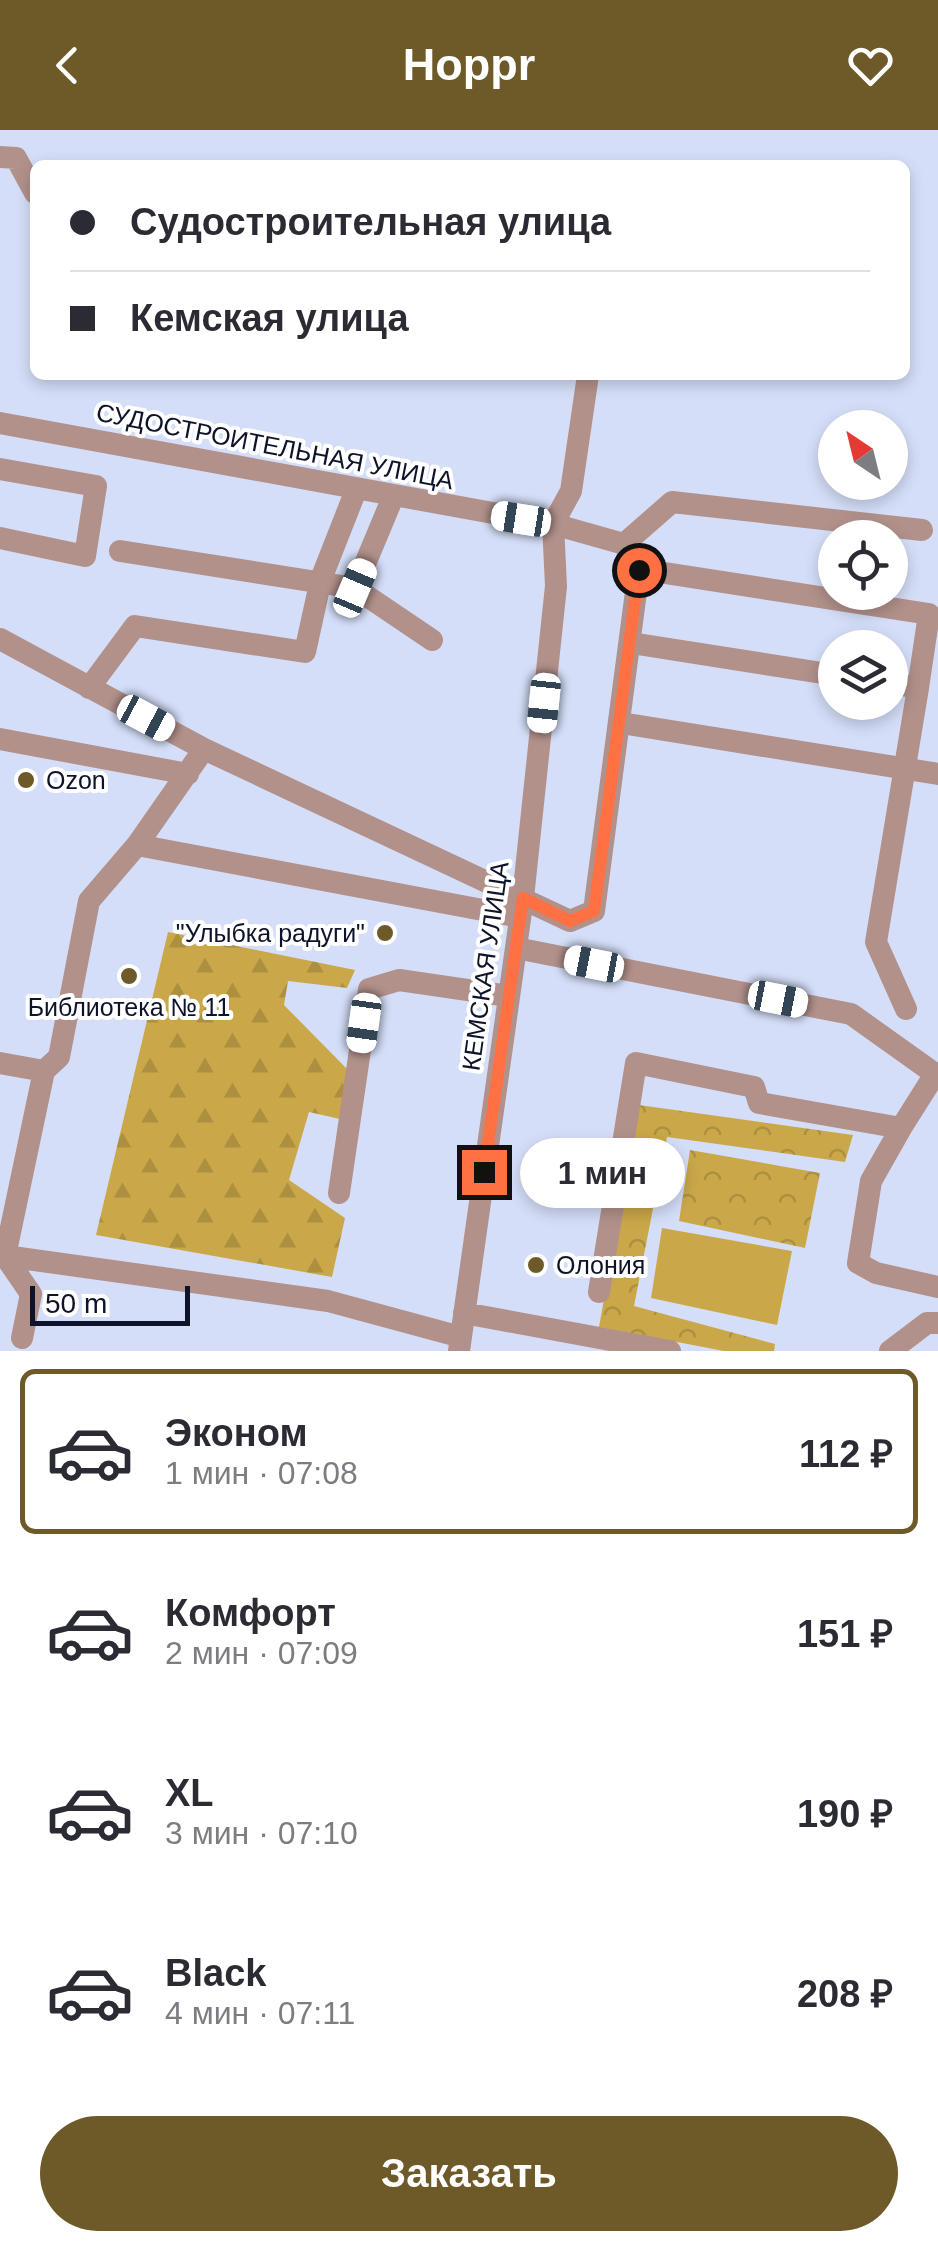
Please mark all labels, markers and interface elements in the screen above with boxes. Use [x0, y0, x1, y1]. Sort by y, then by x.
icon: back [40, 38, 95, 93]
icon: heart [843, 38, 898, 93]
text: Hoppr [403, 39, 535, 90]
text: Судостроительная улица [130, 201, 611, 243]
text: Кемская улица [130, 297, 409, 339]
street label: СУДОСТРОИТЕЛЬНАЯ УЛИЦА [94, 398, 456, 494]
north arrow [818, 410, 908, 500]
map controls [818, 410, 908, 720]
car [489, 499, 553, 539]
button: locate [818, 520, 908, 610]
route start [617, 548, 662, 593]
car [329, 555, 381, 621]
button: layers [818, 630, 908, 720]
car [526, 672, 562, 734]
car [112, 691, 180, 745]
place label: Ozon [46, 766, 106, 794]
marker: Ozon [15, 769, 37, 791]
street label: КЕМСКАЯ УЛИЦА [456, 859, 514, 1072]
place label: "Улыбка радуги" [176, 919, 365, 947]
marker: "Улыбка радуги" [374, 922, 396, 944]
car [562, 944, 626, 984]
marker: Библиотека № 11 [118, 965, 140, 987]
car [746, 979, 810, 1019]
car [345, 991, 383, 1055]
place label: Библиотека № 11 [28, 993, 230, 1021]
callout: 1 мин [519, 1137, 684, 1207]
route end [462, 1150, 507, 1195]
text: 1 мин [558, 1155, 647, 1191]
place label: Олония [556, 1251, 645, 1279]
marker: Олония [525, 1254, 547, 1276]
scale bar [30, 1281, 190, 1326]
text: 50 m [45, 1288, 107, 1319]
icon: car [45, 1407, 135, 1497]
text: Эконом [165, 1412, 308, 1454]
text: 112 ₽ [799, 1433, 893, 1475]
text: 1 мин · 07:08 [165, 1455, 358, 1491]
icon: car [45, 1587, 135, 1677]
text: Комфорт [165, 1592, 336, 1634]
text: 151 ₽ [797, 1613, 893, 1655]
text: 2 мин · 07:09 [165, 1635, 358, 1671]
icon: car [45, 1767, 135, 1857]
text: XL [165, 1772, 214, 1814]
text: 190 ₽ [797, 1793, 893, 1835]
text: 3 мин · 07:10 [165, 1815, 358, 1851]
icon: car [45, 1947, 135, 2037]
text: Black [165, 1952, 266, 1994]
text: 208 ₽ [797, 1973, 893, 2015]
text: 4 мин · 07:11 [165, 1995, 355, 2031]
button: Заказать [40, 2116, 898, 2231]

